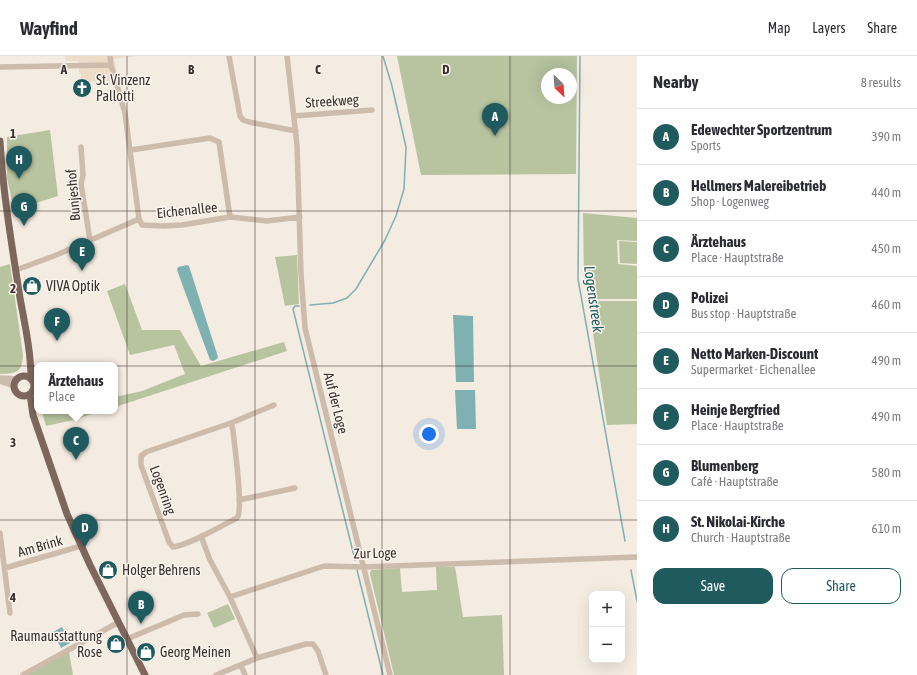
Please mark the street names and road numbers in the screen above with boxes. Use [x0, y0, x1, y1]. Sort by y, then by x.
street label: Streekweg [305, 91, 359, 111]
street label: Bunjeshof [63, 168, 83, 222]
street label: Eichenallee [156, 199, 218, 221]
street label: Auf der Loge [321, 371, 351, 435]
street label: Logenring [147, 463, 179, 517]
street label: Am Brink [16, 532, 64, 560]
street label: Zur Loge [353, 545, 397, 561]

